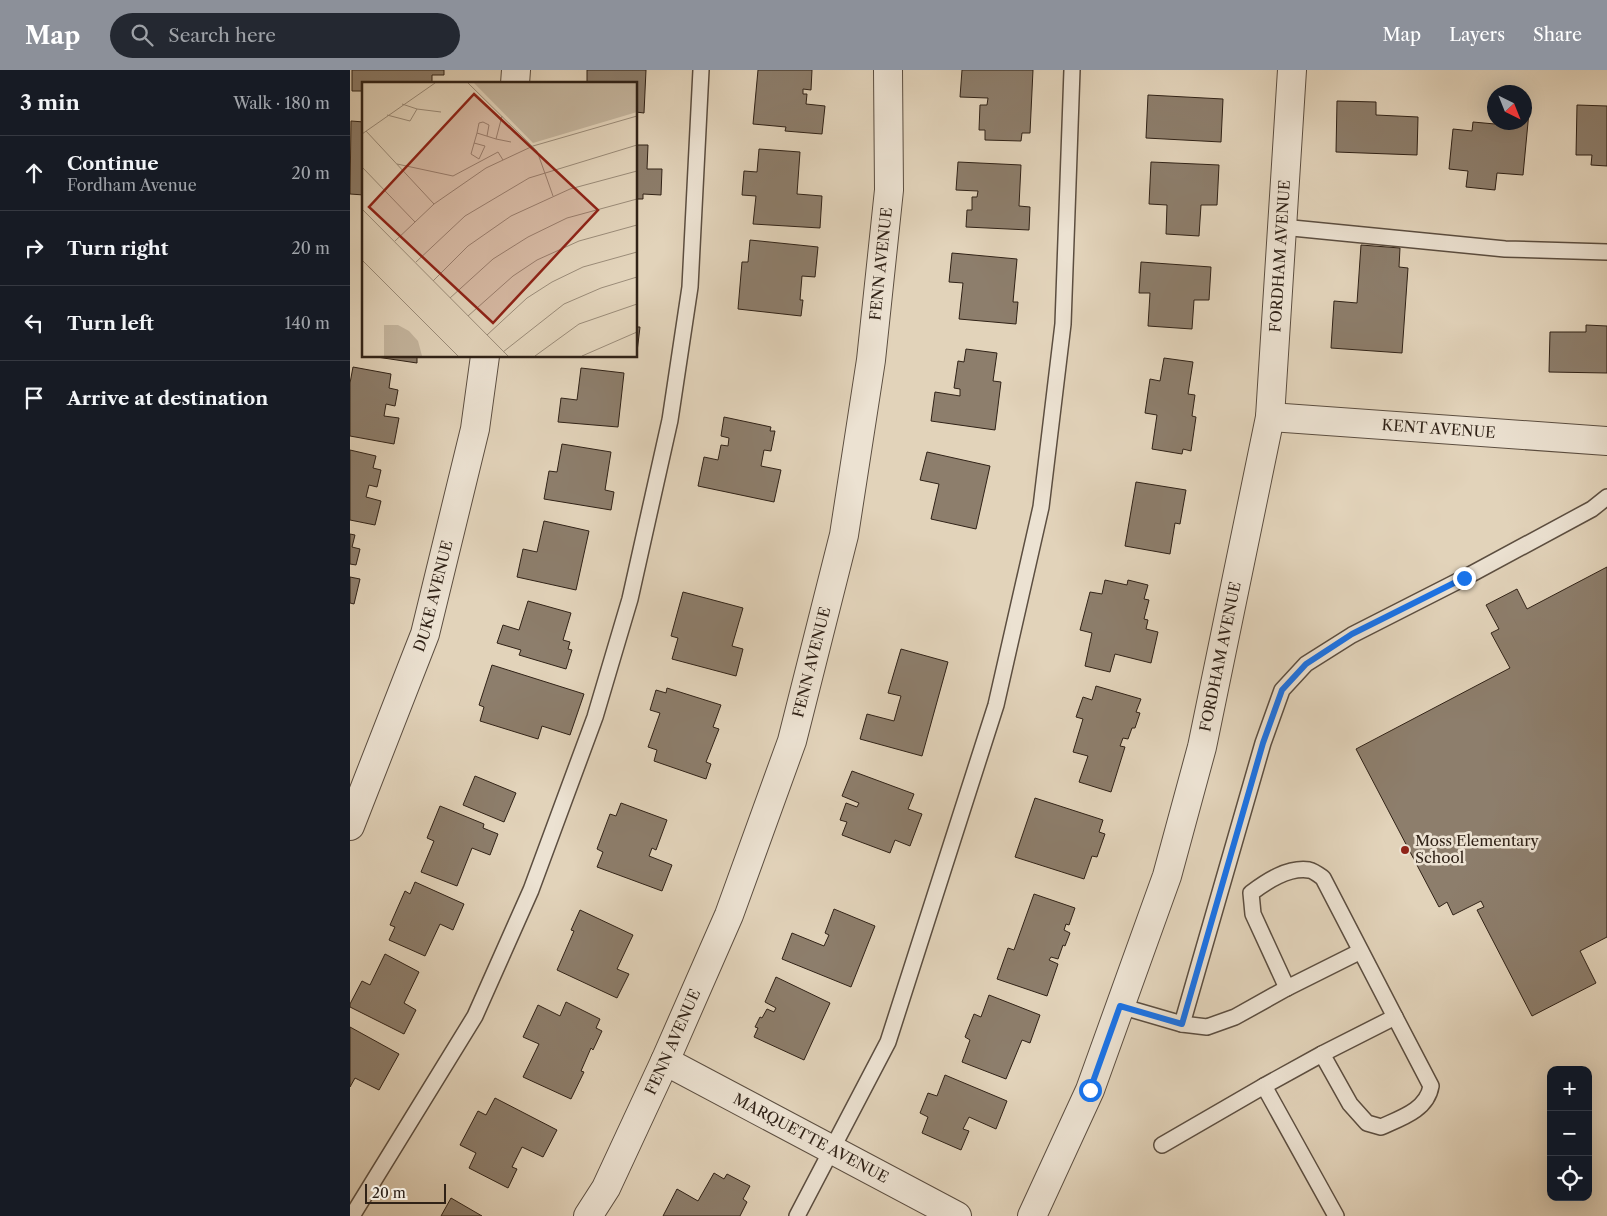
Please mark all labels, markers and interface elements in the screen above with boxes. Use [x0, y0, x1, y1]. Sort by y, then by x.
search box [110, 13, 460, 58]
text: Map [25, 21, 80, 50]
icon: search [128, 21, 156, 49]
text: Search here [168, 24, 276, 47]
text: Map [1383, 24, 1421, 46]
text: Layers [1449, 24, 1505, 46]
text: Share [1533, 24, 1582, 46]
inset map [362, 82, 638, 358]
north arrow [1487, 85, 1532, 130]
text: 3 min [20, 90, 80, 115]
text: Walk · 180 m [233, 93, 330, 113]
text: Continue [67, 152, 159, 175]
icon: ahead [20, 159, 48, 187]
text: 20 m [291, 163, 330, 183]
text: Fordham Avenue [67, 175, 197, 195]
street label: FORDHAM AVENUE [1265, 179, 1294, 333]
street label: FENN AVENUE [865, 206, 896, 321]
icon: right [20, 234, 48, 262]
text: Turn right [67, 237, 168, 260]
text: 20 m [291, 238, 330, 258]
icon: left [20, 309, 48, 337]
text: Turn left [67, 312, 154, 335]
text: 140 m [285, 313, 330, 333]
icon: arrive [20, 384, 48, 412]
text: Arrive at destination [67, 387, 268, 410]
street label: KENT AVENUE [1381, 415, 1496, 442]
street label: DUKE AVENUE [409, 538, 457, 654]
route end [1453, 567, 1476, 590]
street label: FORDHAM AVENUE [1195, 580, 1245, 733]
street label: FENN AVENUE [788, 605, 835, 720]
place label: Moss Elementary School [1415, 831, 1540, 867]
marker: Moss Elementary School [1399, 844, 1411, 856]
street label: FENN AVENUE [641, 986, 704, 1098]
map controls [1547, 1066, 1592, 1201]
button: + [1547, 1066, 1592, 1111]
route start [1079, 1079, 1102, 1102]
street label: MARQUETTE AVENUE [730, 1089, 892, 1187]
button: − [1547, 1111, 1592, 1156]
button: locate [1547, 1156, 1592, 1201]
scale bar [365, 1181, 446, 1204]
text: 20 m [372, 1184, 406, 1202]

